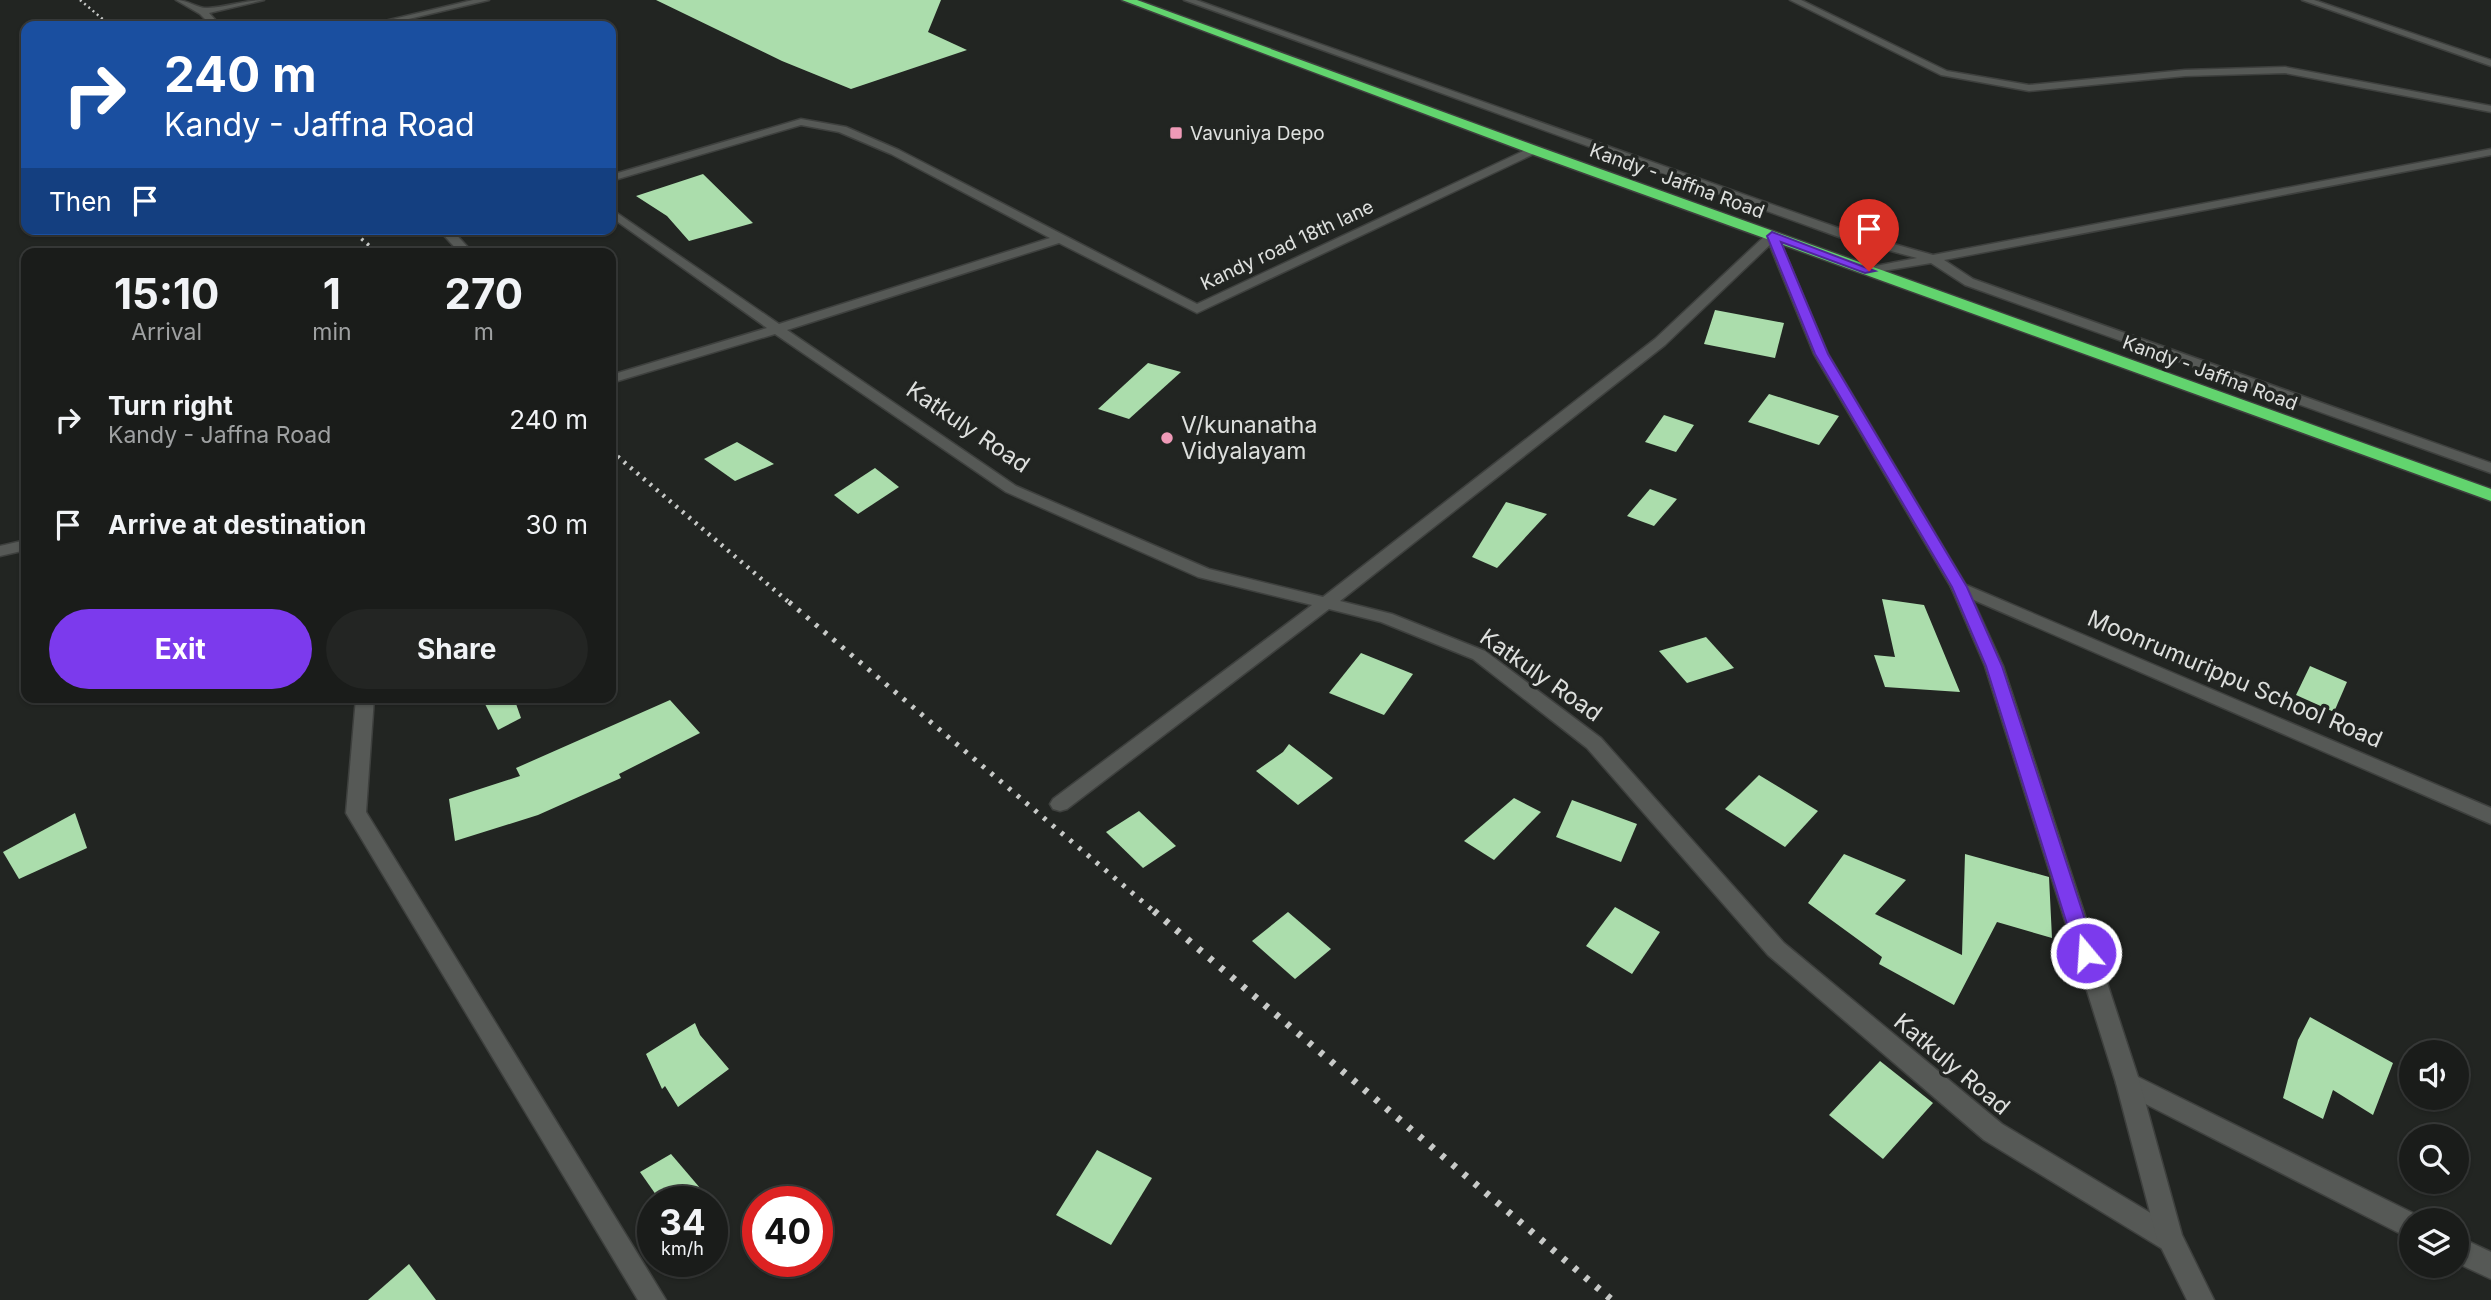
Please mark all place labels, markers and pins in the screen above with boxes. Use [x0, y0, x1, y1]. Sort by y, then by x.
place label: Vavuniya Depo [1190, 122, 1325, 145]
marker: Vavuniya Depo [1168, 125, 1184, 141]
pin [1839, 199, 1899, 271]
place label: V/kunanatha Vidyalayam [1181, 411, 1317, 465]
marker: V/kunanatha Vidyalayam [1159, 430, 1175, 446]

